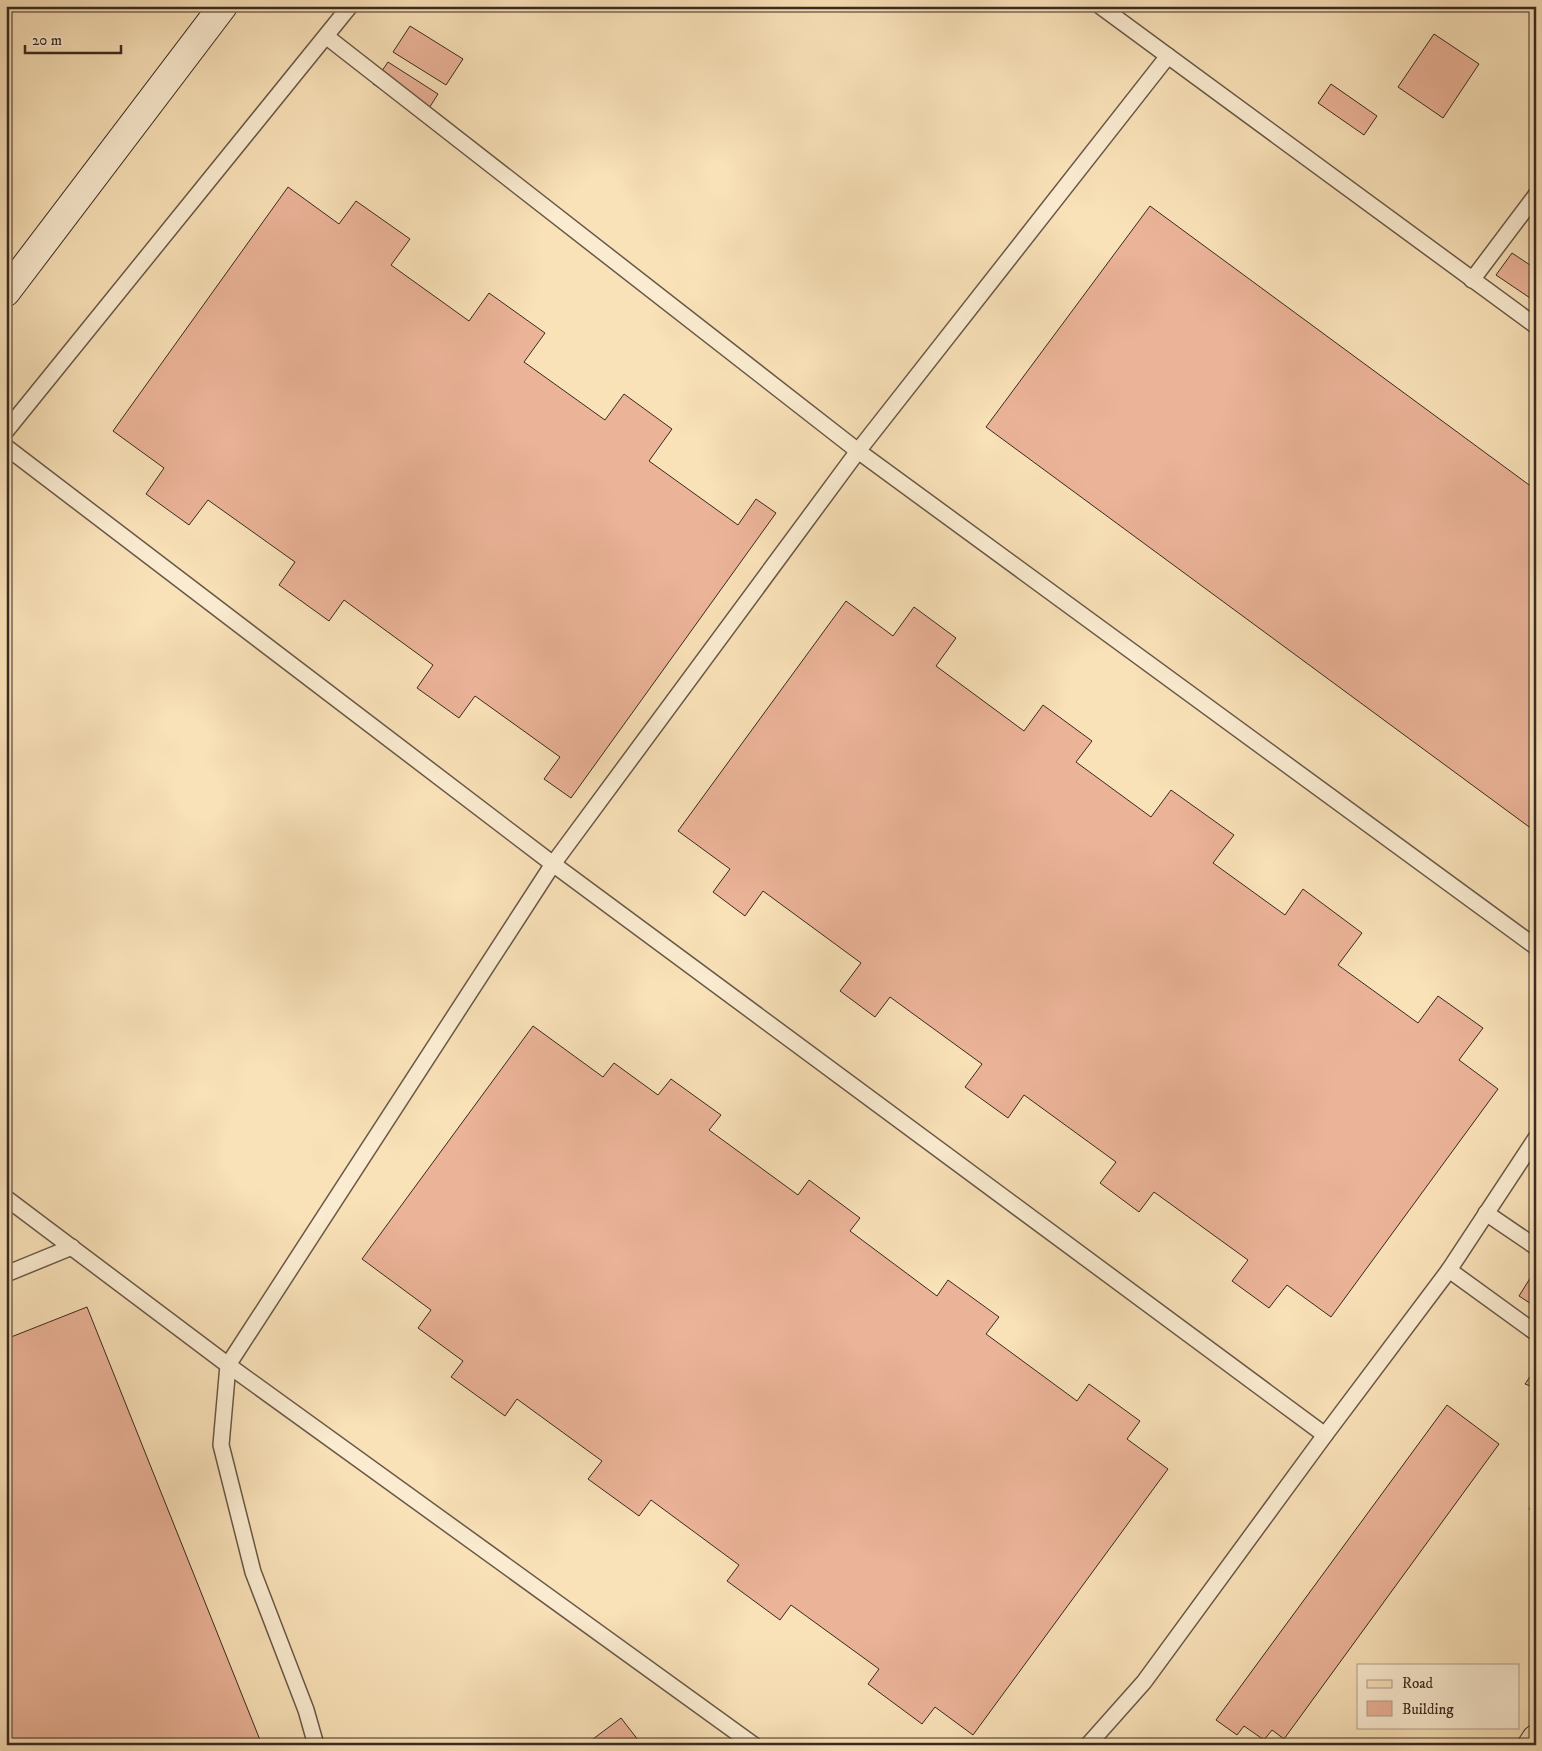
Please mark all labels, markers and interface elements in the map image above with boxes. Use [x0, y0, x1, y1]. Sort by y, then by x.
scale bar [25, 22, 121, 54]
text: 20 m [32, 31, 62, 50]
legend [1357, 1664, 1520, 1728]
text: Road [1402, 1674, 1434, 1693]
text: Building [1402, 1700, 1454, 1719]

